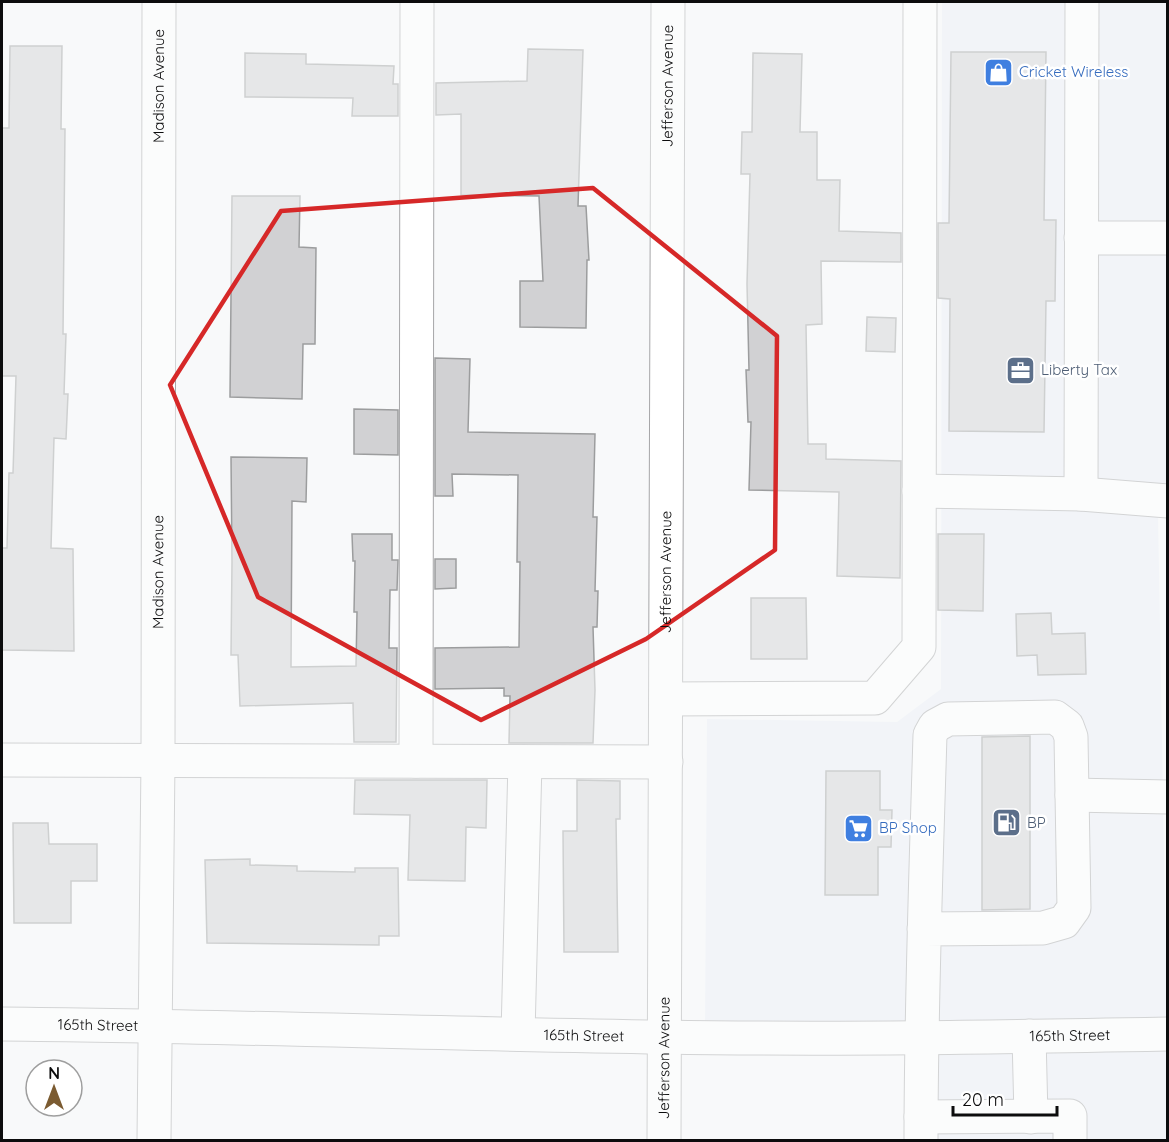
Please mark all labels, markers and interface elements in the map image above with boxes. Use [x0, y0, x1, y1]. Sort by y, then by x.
street label: Jefferson Avenue [657, 25, 677, 147]
street label: Madison Avenue [149, 29, 168, 143]
shop icon: Cricket Wireless [982, 56, 1014, 88]
place label: Cricket Wireless [1019, 62, 1128, 81]
office icon: Liberty Tax [1004, 354, 1036, 386]
place label: Liberty Tax [1041, 360, 1117, 379]
street label: Jefferson Avenue [656, 511, 675, 633]
street label: Madison Avenue [148, 515, 167, 629]
fuel station icon: BP [990, 807, 1022, 839]
supermarket icon: BP Shop [842, 812, 874, 844]
place label: BP [1027, 813, 1046, 832]
place label: BP Shop [879, 818, 937, 837]
street label: Jefferson Avenue [654, 997, 674, 1119]
street label: 165th Street [58, 1015, 138, 1035]
street label: 165th Street [543, 1025, 624, 1045]
street label: 165th Street [1029, 1025, 1110, 1045]
north arrow [24, 1058, 84, 1118]
text: N [48, 1063, 60, 1083]
scale bar [953, 1079, 1056, 1117]
text: 20 m [962, 1088, 1004, 1111]

